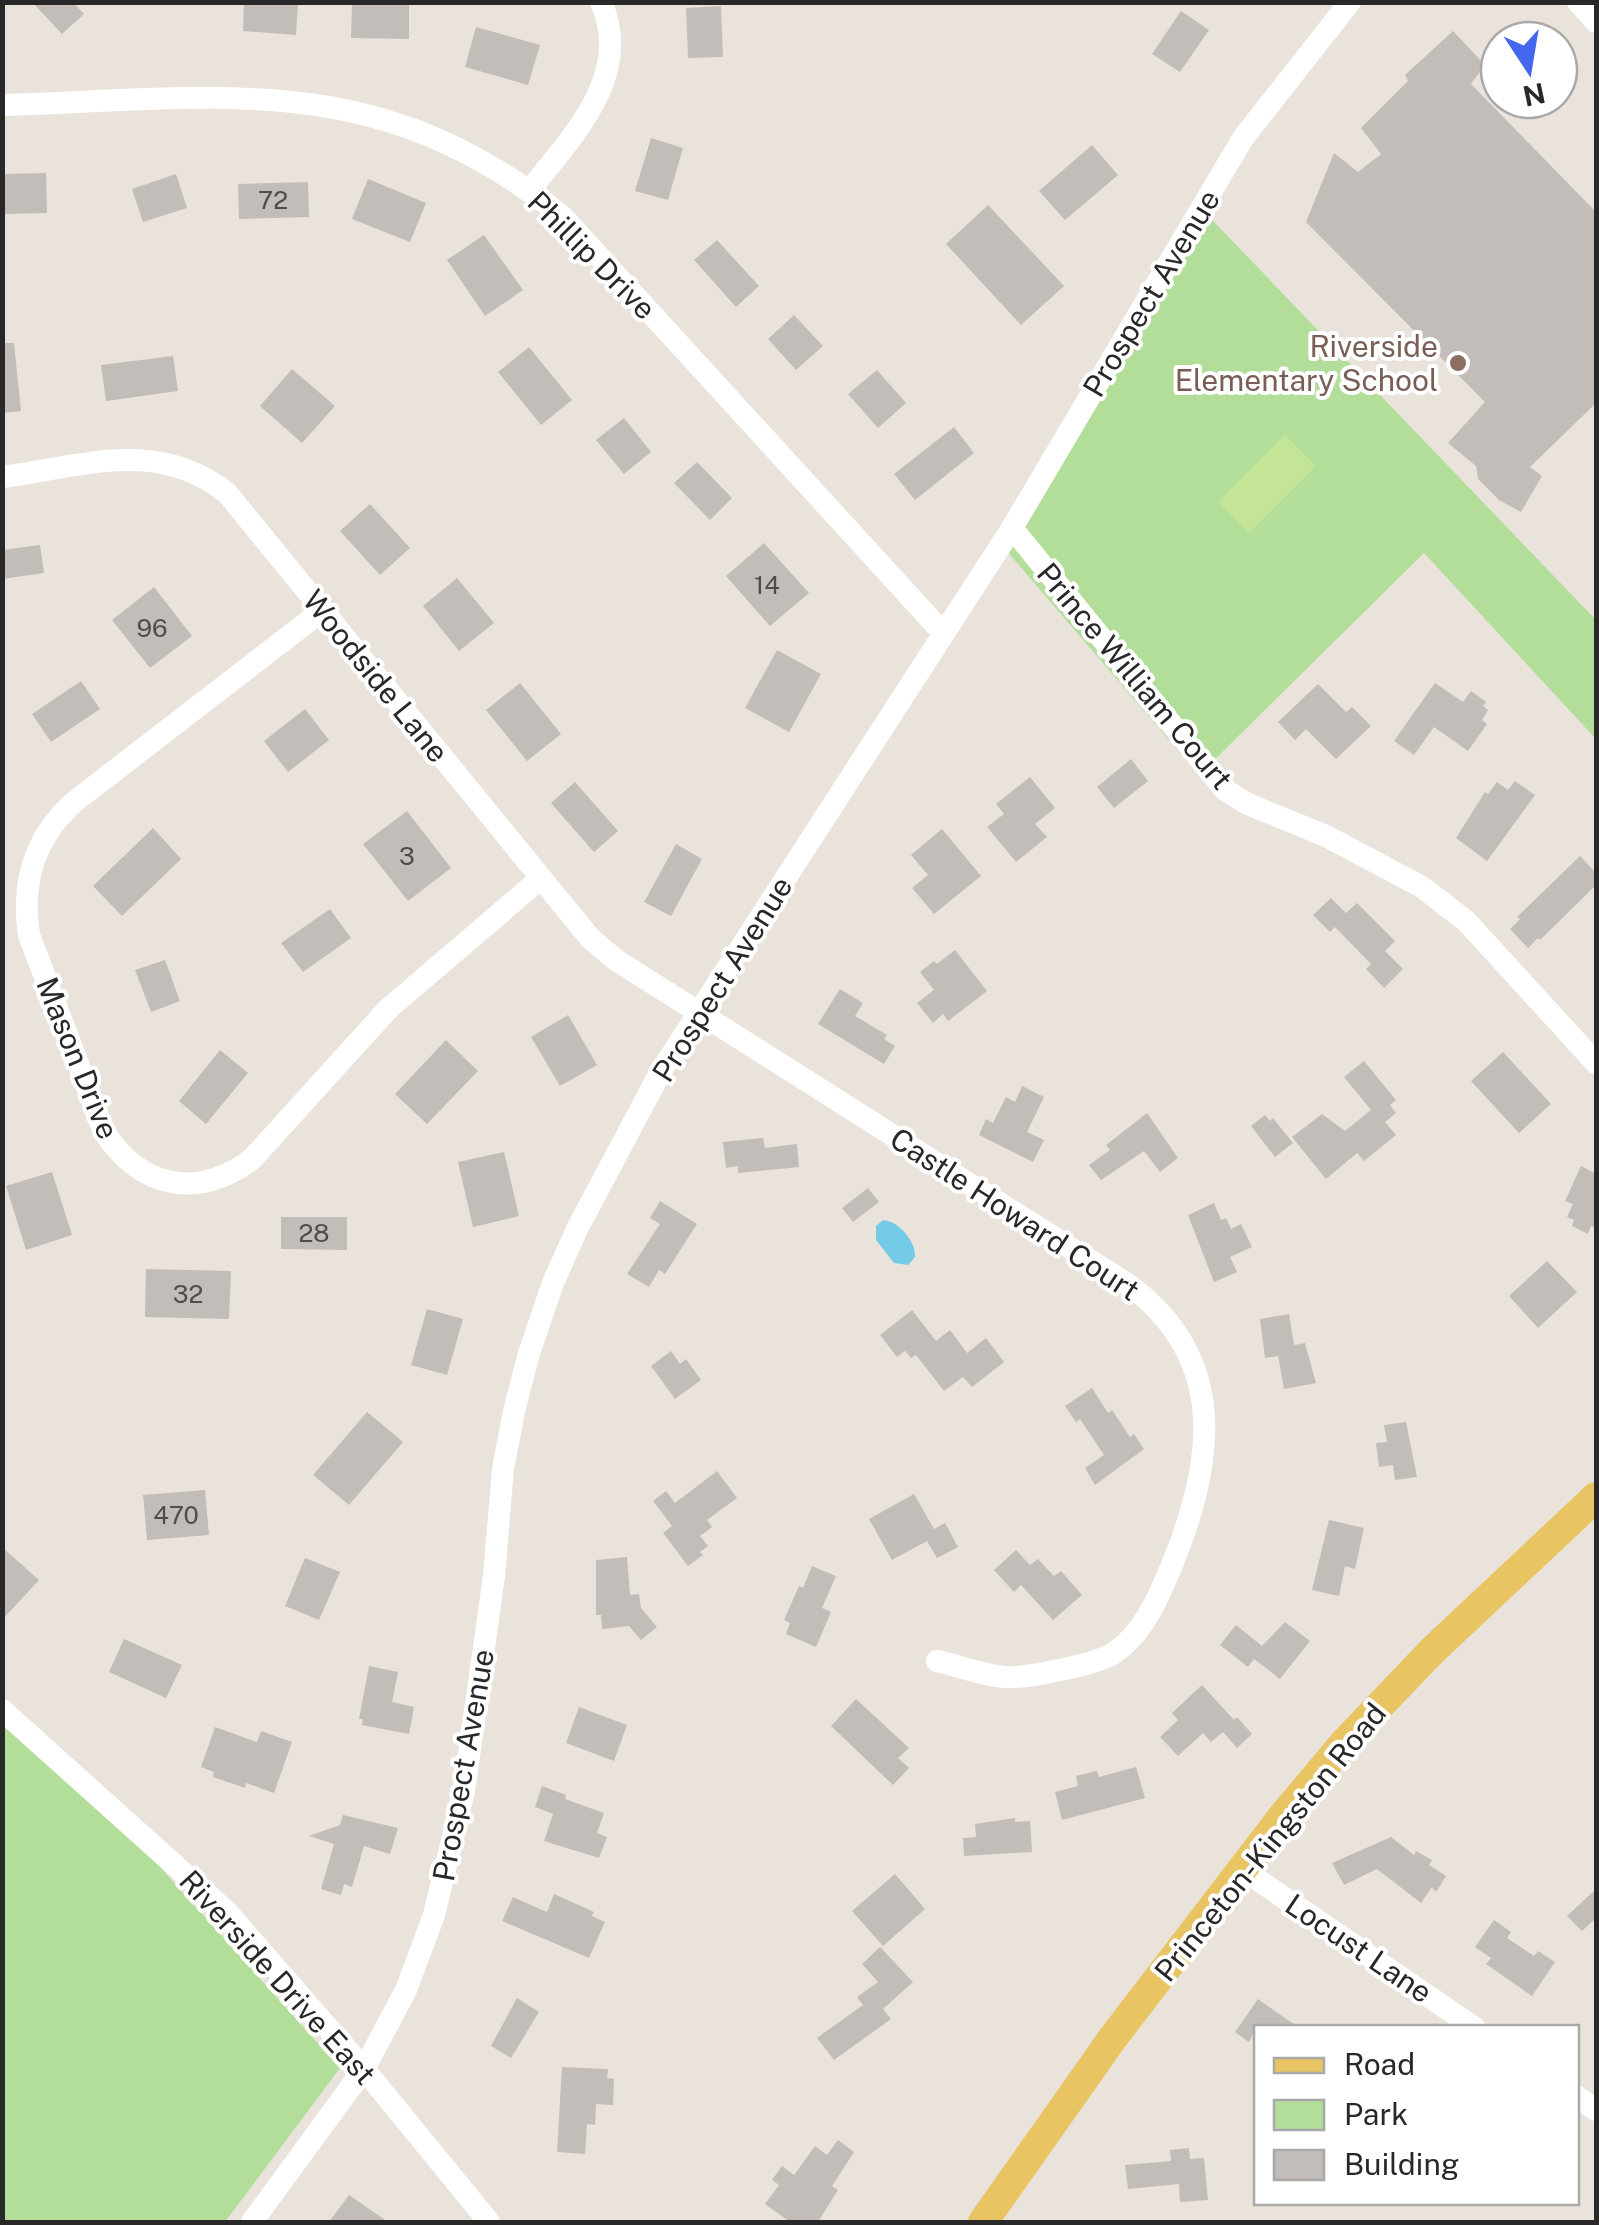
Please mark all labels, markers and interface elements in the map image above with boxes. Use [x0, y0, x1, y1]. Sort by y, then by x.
north arrow [1479, 20, 1579, 120]
text: N [1520, 77, 1548, 113]
street label: Prospect Avenue [1075, 183, 1227, 403]
street label: Phillip Drive [521, 184, 663, 326]
house number: 72 [258, 185, 288, 215]
place label: Riverside Elementary School [1175, 328, 1438, 398]
marker: Riverside Elementary School [1447, 352, 1469, 374]
street label: Prince William Court [1030, 555, 1240, 797]
house number: 14 [754, 570, 780, 600]
street label: Woodside Lane [295, 583, 457, 769]
house number: 96 [136, 613, 168, 643]
house number: 3 [399, 841, 415, 871]
street label: Prospect Avenue [644, 870, 800, 1088]
street label: Mason Drive [29, 972, 127, 1144]
street label: Castle Howard Court [884, 1120, 1146, 1308]
house number: 28 [298, 1218, 330, 1248]
house number: 32 [173, 1279, 203, 1309]
house number: 470 [153, 1500, 199, 1530]
street label: Prospect Avenue [425, 1646, 501, 1884]
street label: Princeton-Kingston Road [1147, 1696, 1393, 1988]
street label: Riverside Drive East [172, 1862, 384, 2092]
street label: Locust Lane [1279, 1886, 1439, 2010]
legend [1254, 2025, 1579, 2205]
text: Road [1344, 2046, 1415, 2082]
text: Park [1344, 2096, 1408, 2132]
text: Building [1344, 2146, 1459, 2182]

